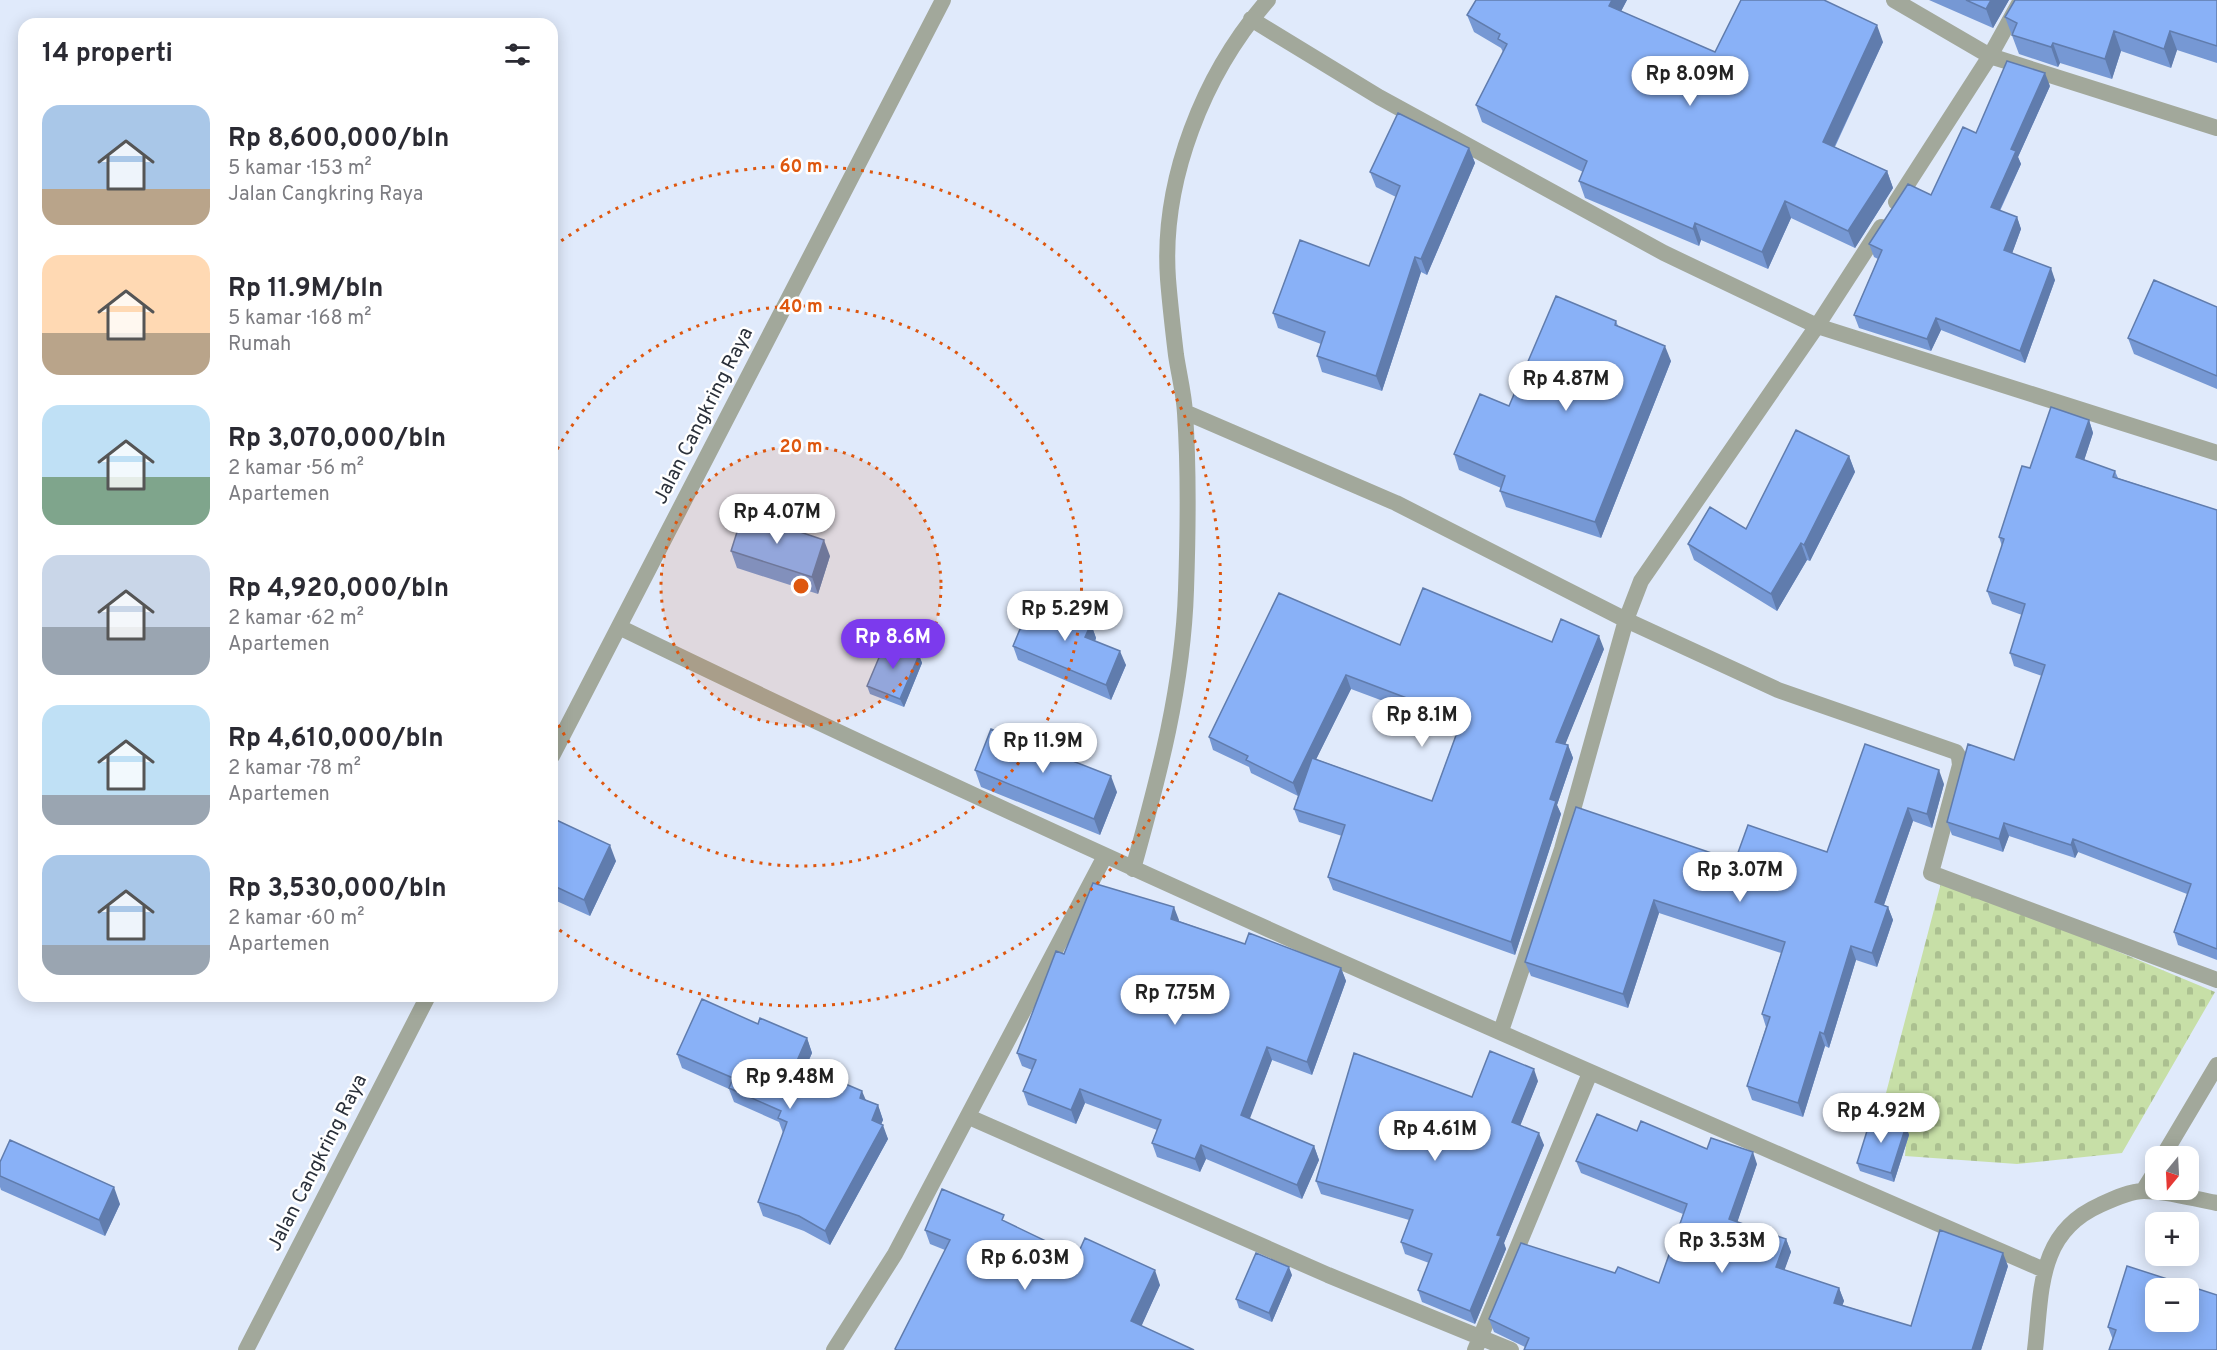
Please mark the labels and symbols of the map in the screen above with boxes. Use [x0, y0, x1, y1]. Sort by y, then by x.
pin: Rp 8.09M [1628, 56, 1752, 107]
text: 60 m [779, 156, 823, 179]
text: 40 m [779, 296, 823, 319]
street label: Jalan Cangkring Raya [648, 323, 760, 509]
pin: Rp 4.87M [1504, 361, 1628, 412]
text: 20 m [779, 436, 823, 459]
pin: Rp 4.07M [715, 494, 839, 545]
centre of rings [791, 576, 811, 596]
pin: Rp 5.29M [1003, 591, 1127, 642]
pin: Rp 8.6M [838, 619, 948, 670]
pin: Rp 8.1M [1367, 697, 1477, 748]
pin: Rp 11.9M [981, 723, 1105, 774]
pin: Rp 3.07M [1678, 852, 1802, 903]
pin: Rp 7.75M [1113, 975, 1237, 1026]
pin: Rp 9.48M [728, 1059, 852, 1110]
street label: Jalan Cangkring Raya [262, 1070, 374, 1256]
pin: Rp 4.92M [1819, 1093, 1943, 1144]
pin: Rp 4.61M [1373, 1111, 1497, 1162]
north arrow [2145, 1146, 2199, 1200]
pin: Rp 3.53M [1660, 1223, 1784, 1274]
pin: Rp 6.03M [963, 1240, 1087, 1291]

